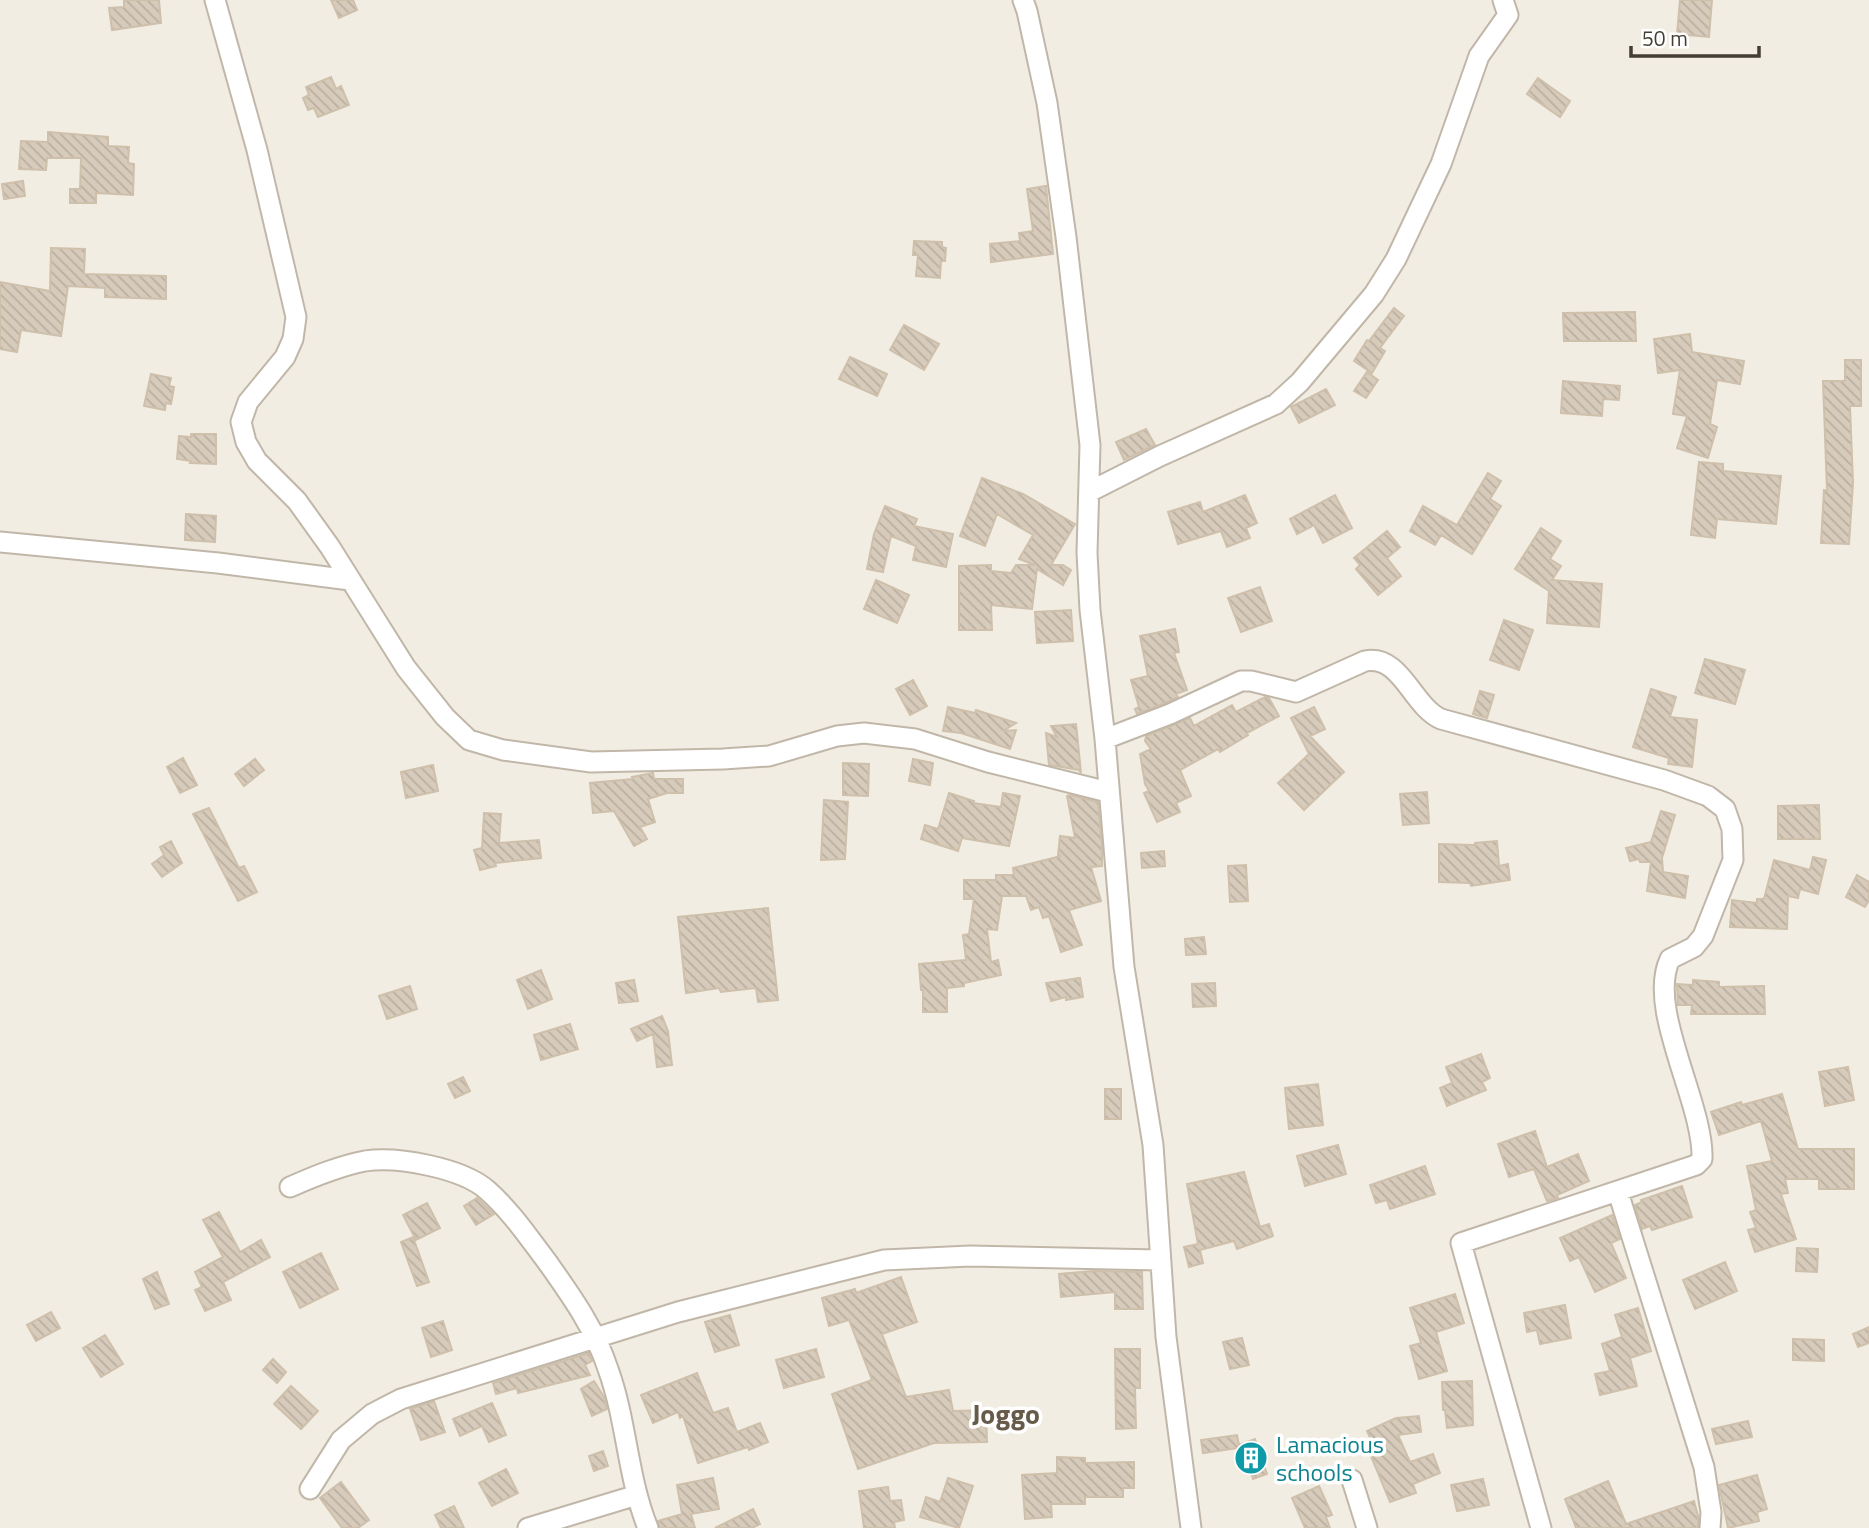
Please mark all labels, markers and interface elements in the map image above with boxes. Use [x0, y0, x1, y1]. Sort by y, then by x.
scale bar [1631, 14, 1759, 58]
text: 50 m [1642, 22, 1688, 54]
district label: Joggo [972, 1392, 1040, 1435]
place label: Lamacious schools [1276, 1426, 1384, 1490]
building icon: Lamacious schools [1232, 1439, 1270, 1477]

